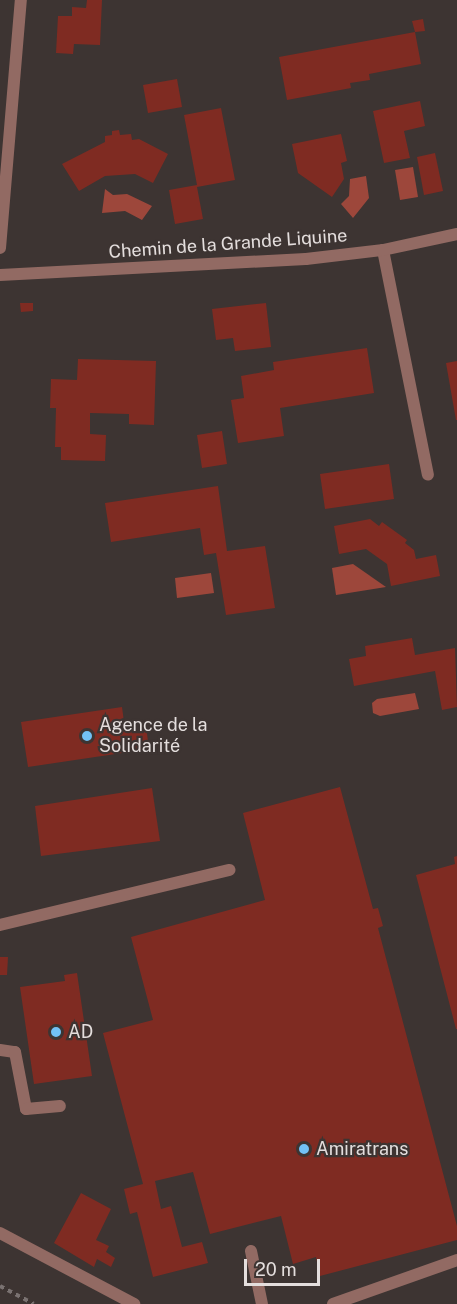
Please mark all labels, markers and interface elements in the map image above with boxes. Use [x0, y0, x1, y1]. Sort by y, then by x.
street label: Chemin de la Grande Liquine [108, 225, 348, 263]
place label: Agence de la Solidarité [99, 715, 208, 758]
marker: Agence de la Solidarité [80, 729, 94, 743]
place label: AD [68, 1021, 93, 1043]
marker: AD [49, 1025, 63, 1039]
place label: Amiratrans [316, 1138, 408, 1160]
marker: Amiratrans [297, 1142, 311, 1156]
scale bar [247, 1247, 324, 1285]
text: 20 m [255, 1259, 297, 1280]

